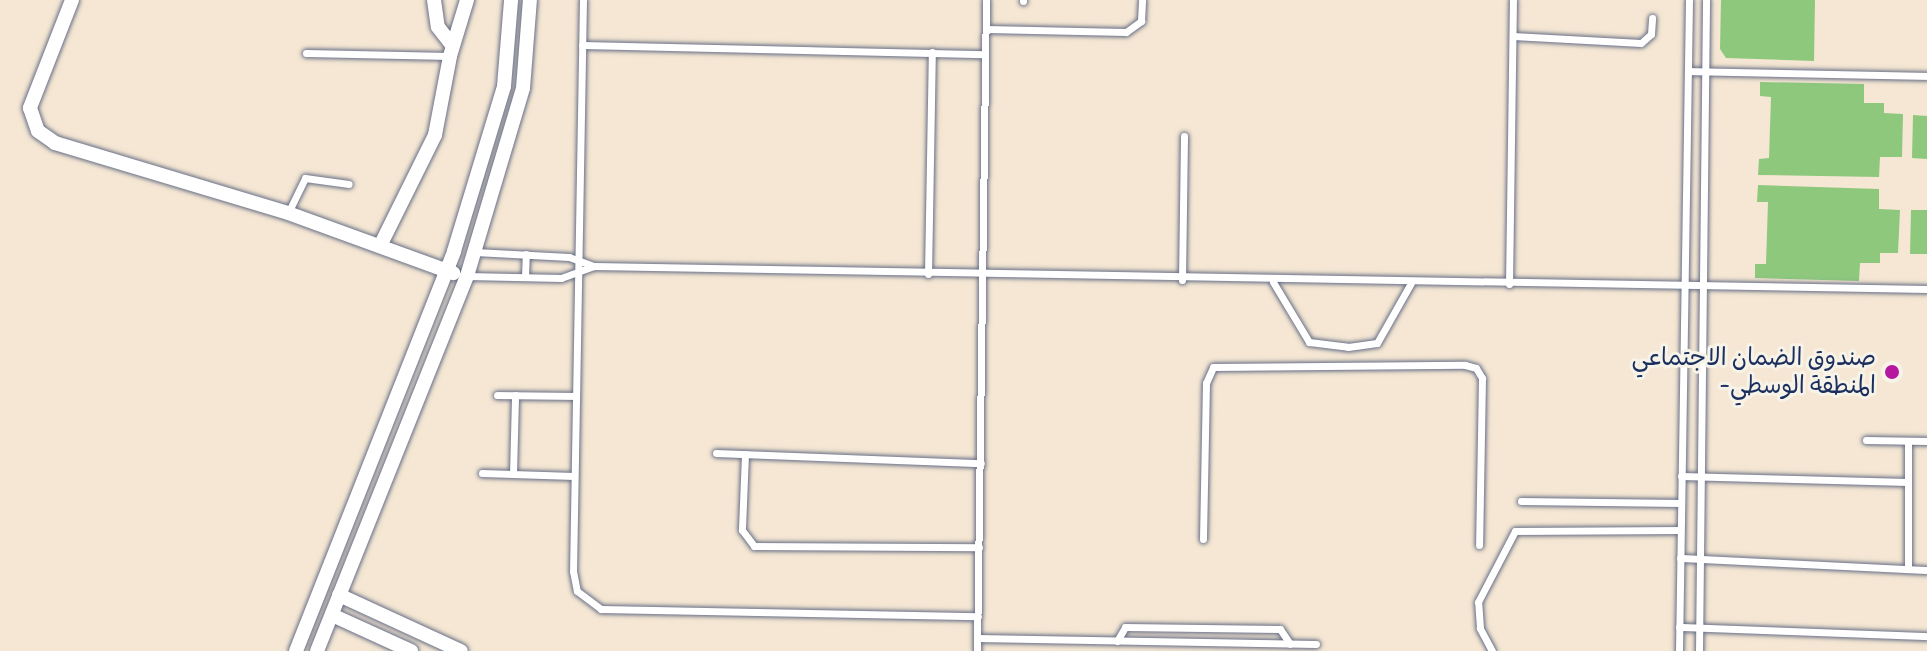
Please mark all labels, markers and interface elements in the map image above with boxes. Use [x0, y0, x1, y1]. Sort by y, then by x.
place label: صندوق الضمان الاجتماعي -المنطقة الوسطي [1632, 344, 1876, 400]
marker: صندوق الضمان الاجتماعي -المنطقة الوسطي [1883, 363, 1901, 381]

